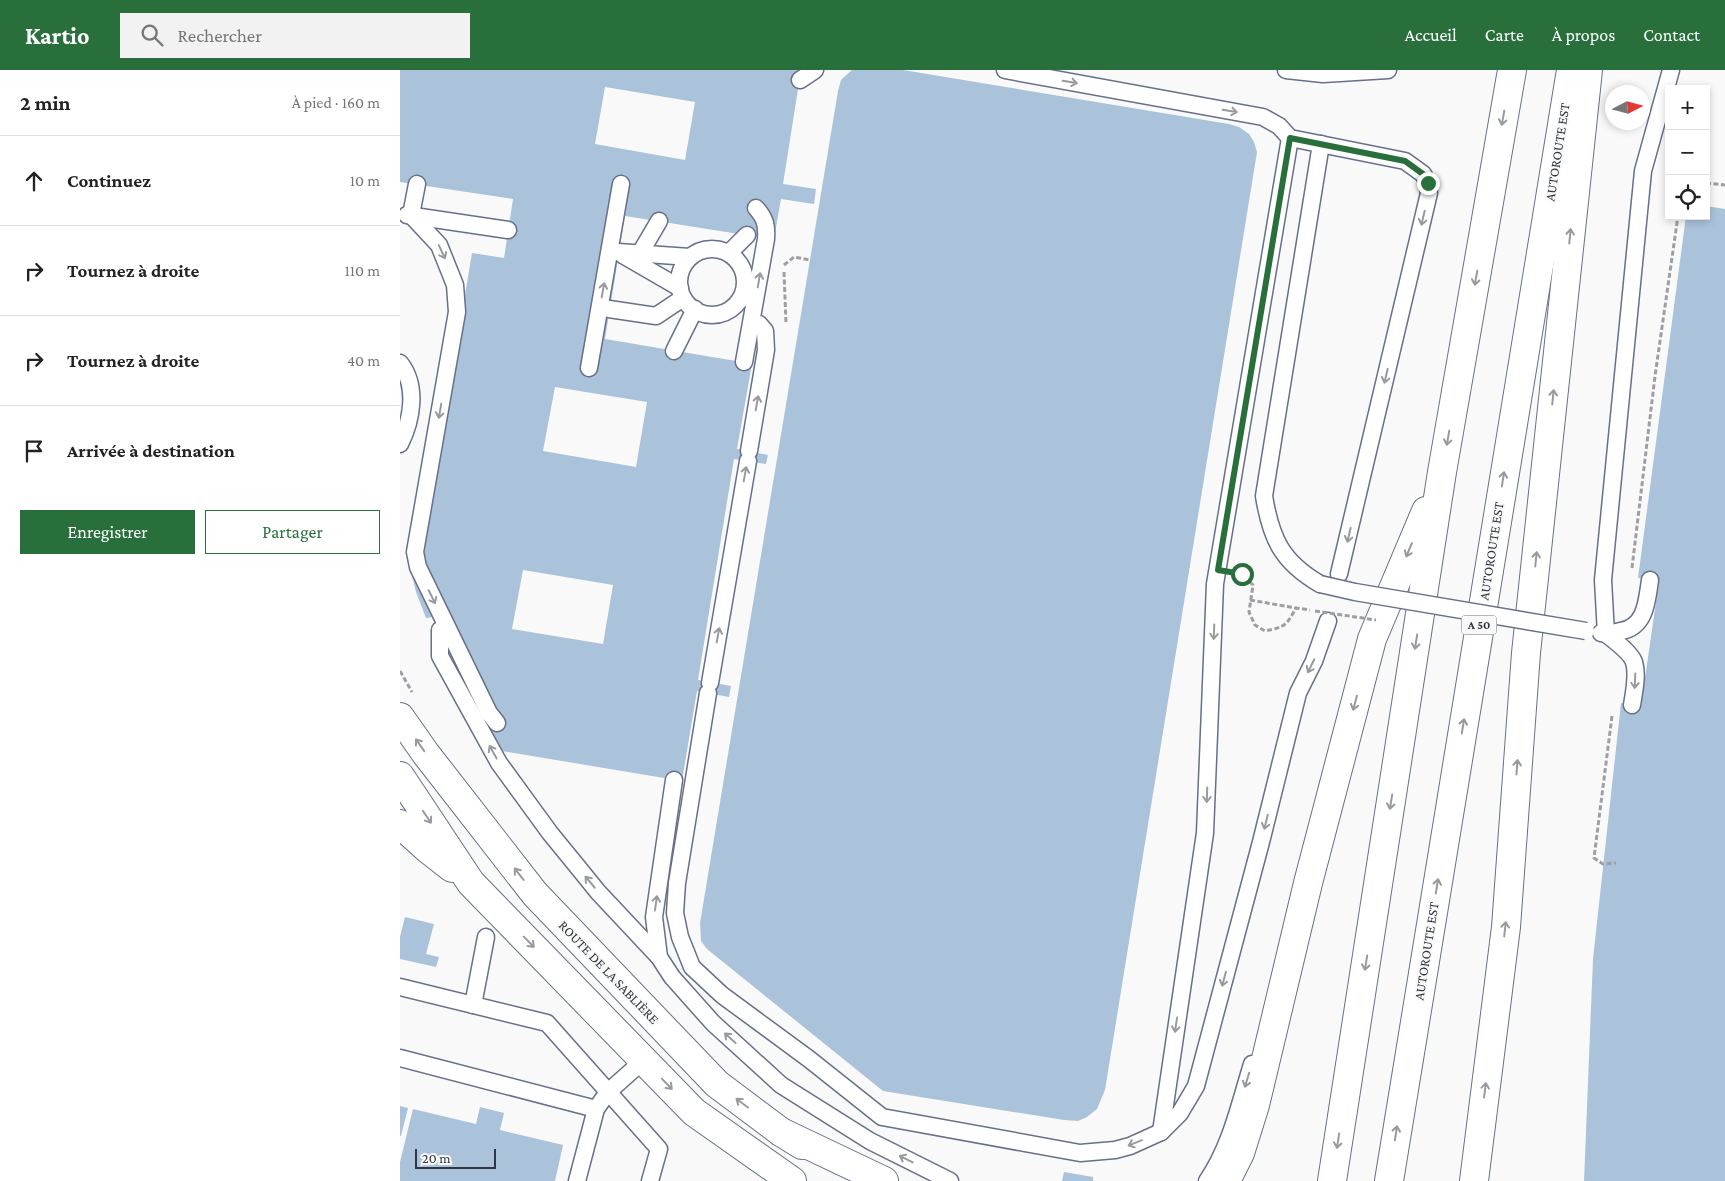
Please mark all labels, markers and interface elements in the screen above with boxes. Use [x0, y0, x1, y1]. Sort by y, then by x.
search box [120, 13, 470, 58]
icon: search [138, 21, 166, 49]
text: Kartio [25, 22, 90, 49]
text: Rechercher [178, 25, 262, 46]
text: Accueil [1405, 25, 1457, 45]
text: Carte [1485, 25, 1524, 45]
text: À propos [1552, 25, 1615, 45]
text: Contact [1643, 25, 1700, 45]
one-way arrow [1062, 77, 1078, 87]
north arrow [1605, 85, 1650, 130]
map controls [1665, 85, 1710, 220]
button: + [1665, 85, 1710, 130]
text: 2 min [20, 91, 71, 115]
text: À pied · 160 m [292, 94, 380, 111]
street label: AUTOROUTE EST [1541, 101, 1573, 202]
one-way arrow [1221, 106, 1237, 116]
one-way arrow [1498, 110, 1508, 126]
button: − [1665, 130, 1710, 175]
icon: ahead [20, 167, 48, 195]
text: Continuez [67, 170, 151, 191]
text: 10 m [350, 172, 380, 189]
route end [1417, 172, 1440, 195]
button: locate [1665, 175, 1710, 220]
one-way arrow [1418, 210, 1427, 226]
one-way arrow [1566, 228, 1575, 244]
one-way arrow [438, 244, 448, 259]
icon: right [20, 257, 48, 285]
text: Tournez à droite [67, 260, 199, 281]
text: 110 m [344, 262, 380, 279]
one-way arrow [1470, 270, 1480, 286]
one-way arrow [754, 272, 764, 288]
one-way arrow [599, 282, 609, 298]
icon: right [20, 347, 48, 375]
text: Tournez à droite [67, 350, 199, 371]
text: 40 m [347, 352, 380, 369]
one-way arrow [1381, 368, 1390, 384]
one-way arrow [1548, 390, 1558, 406]
one-way arrow [753, 396, 763, 412]
one-way arrow [434, 402, 444, 418]
one-way arrow [1442, 430, 1452, 446]
icon: arrive [20, 437, 48, 465]
text: Arrivée à destination [67, 440, 235, 461]
one-way arrow [741, 467, 751, 483]
one-way arrow [1498, 471, 1508, 487]
street label: AUTOROUTE EST [1475, 500, 1507, 601]
button: Enregistrer [20, 510, 195, 554]
button: Partager [205, 510, 380, 554]
one-way arrow [1344, 526, 1353, 542]
one-way arrow [1404, 542, 1414, 557]
one-way arrow [1531, 551, 1540, 567]
route start [1231, 563, 1254, 586]
one-way arrow [428, 589, 437, 604]
road number: A 50 [1462, 616, 1496, 634]
one-way arrow [1209, 624, 1218, 640]
one-way arrow [713, 627, 723, 643]
one-way arrow [1410, 633, 1420, 649]
one-way arrow [1306, 659, 1316, 674]
one-way arrow [1630, 673, 1639, 689]
one-way arrow [1350, 694, 1360, 710]
one-way arrow [1458, 718, 1468, 734]
one-way arrow [415, 738, 425, 752]
one-way arrow [488, 745, 497, 760]
one-way arrow [1513, 759, 1522, 775]
one-way arrow [1202, 786, 1212, 802]
one-way arrow [1385, 794, 1395, 810]
one-way arrow [422, 810, 432, 824]
one-way arrow [1261, 813, 1270, 829]
one-way arrow [514, 868, 525, 881]
one-way arrow [584, 876, 596, 889]
one-way arrow [1432, 878, 1442, 894]
one-way arrow [651, 896, 661, 912]
street label: AUTOROUTE EST [1410, 900, 1442, 1001]
street label: ROUTE DE LA SABLIÈRE [556, 917, 663, 1027]
one-way arrow [1501, 921, 1510, 937]
one-way arrow [523, 936, 535, 949]
one-way arrow [1360, 954, 1370, 970]
one-way arrow [1218, 970, 1228, 986]
one-way arrow [1171, 1017, 1181, 1033]
one-way arrow [723, 1033, 736, 1044]
one-way arrow [1242, 1071, 1252, 1087]
one-way arrow [661, 1078, 673, 1090]
one-way arrow [1480, 1082, 1490, 1098]
one-way arrow [735, 1098, 749, 1108]
one-way arrow [1392, 1125, 1402, 1141]
one-way arrow [1333, 1132, 1343, 1148]
one-way arrow [1128, 1139, 1143, 1149]
scale bar [415, 1146, 496, 1169]
text: 20 m [422, 1150, 450, 1166]
one-way arrow [899, 1154, 914, 1164]

